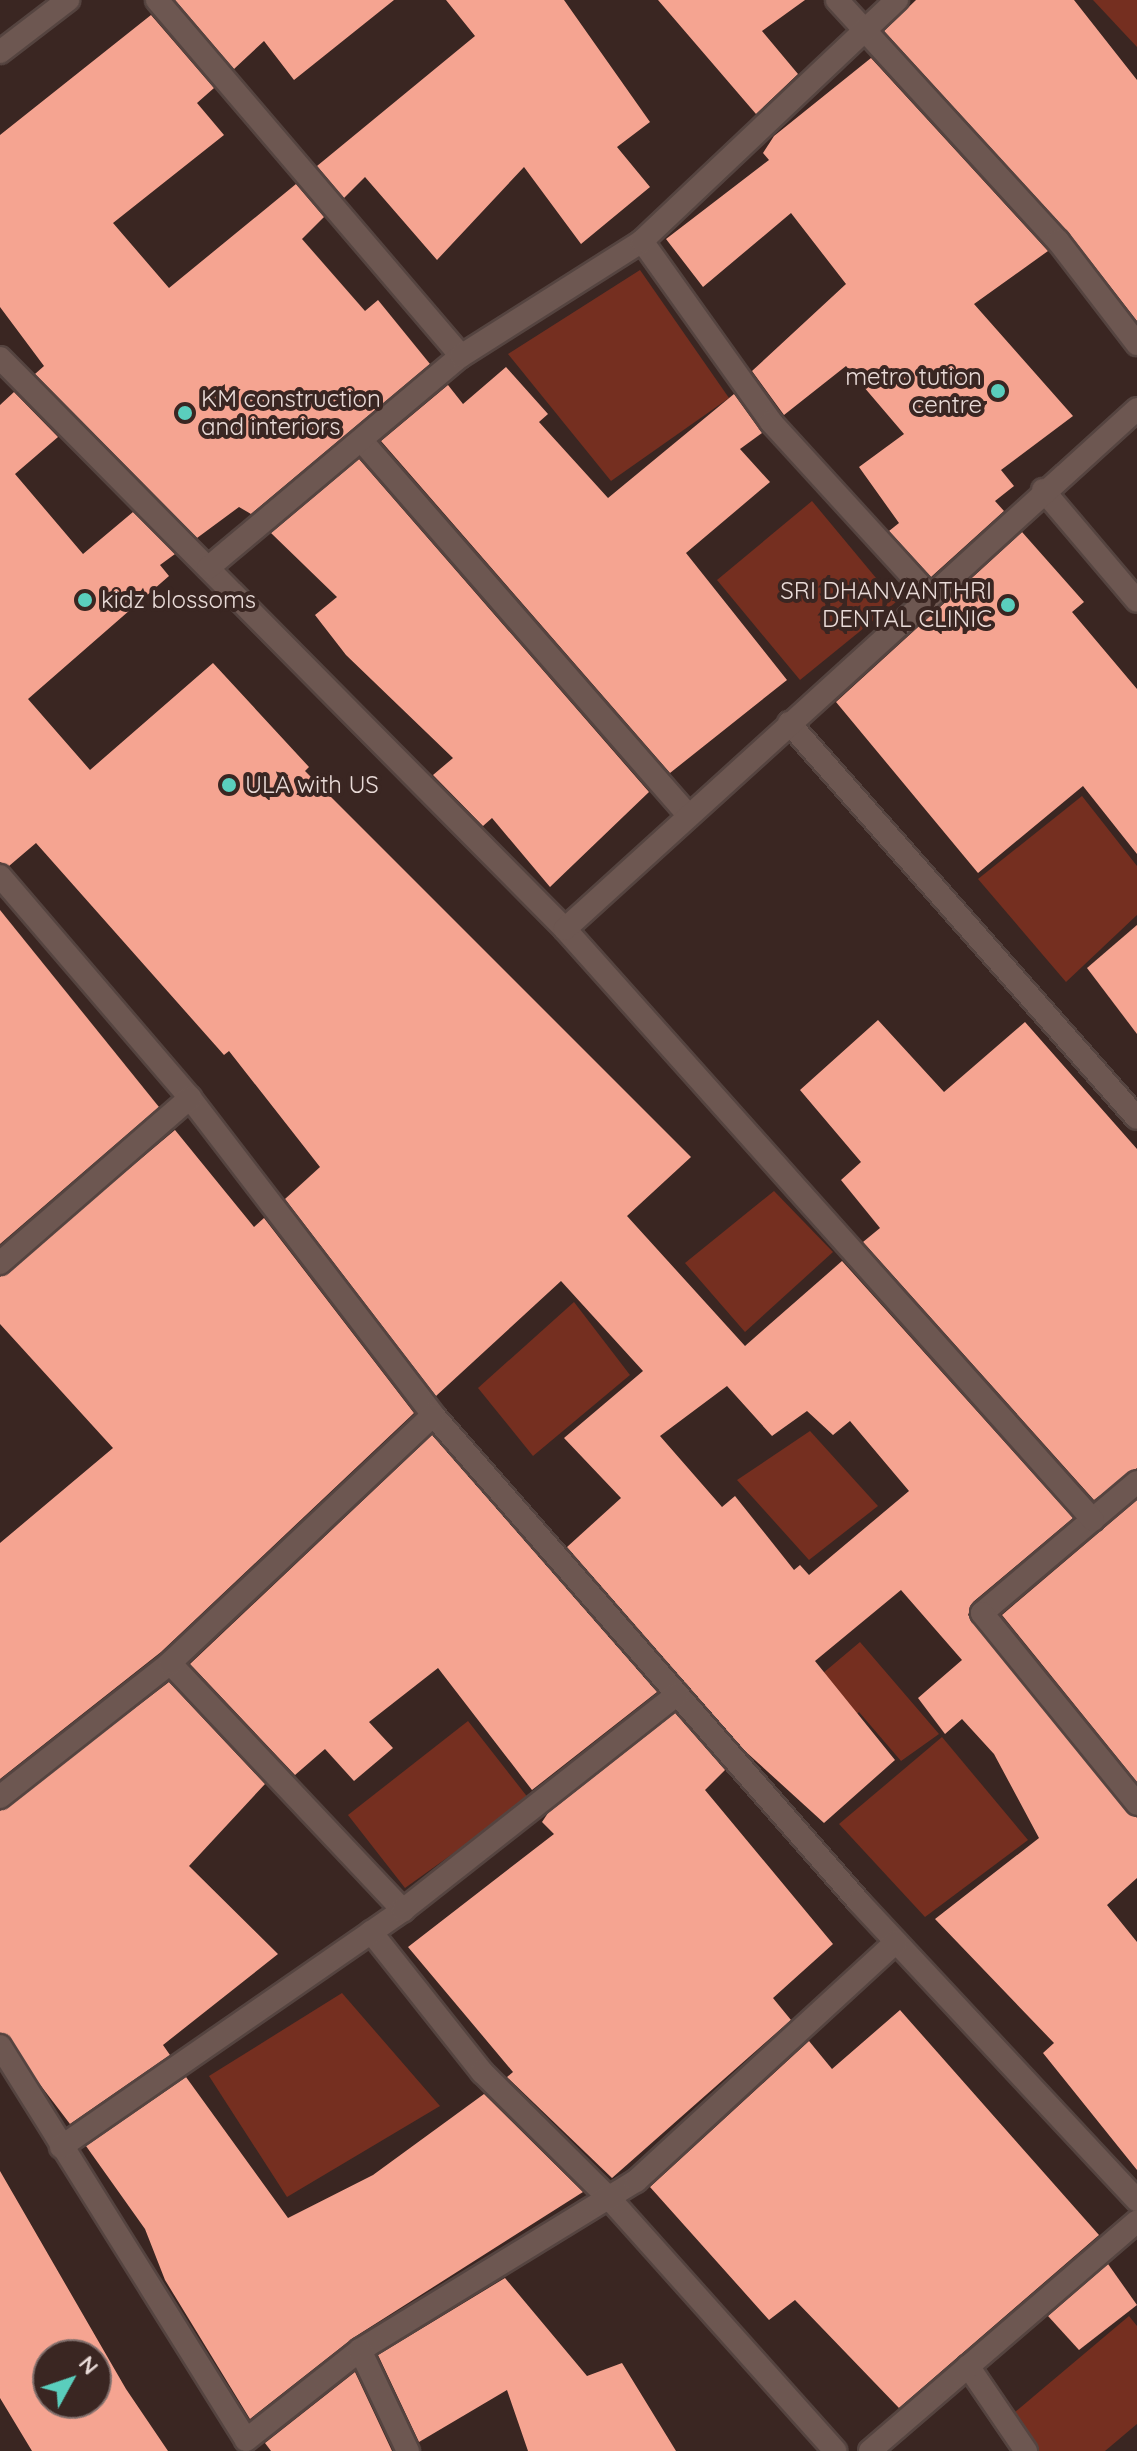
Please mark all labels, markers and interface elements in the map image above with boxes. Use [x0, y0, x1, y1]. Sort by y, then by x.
place label: metro tution centre [845, 363, 982, 419]
marker: metro tution centre [989, 382, 1007, 400]
place label: KM construction and interiors [201, 385, 381, 441]
marker: KM construction and interiors [176, 404, 194, 422]
place label: SRI DHANVANTHRI DENTAL CLINIC [780, 577, 992, 633]
place label: kidz blossoms [101, 586, 256, 614]
marker: kidz blossoms [76, 591, 94, 609]
marker: SRI DHANVANTHRI DENTAL CLINIC [999, 596, 1017, 614]
place label: ULA with US [245, 771, 379, 799]
marker: ULA with US [220, 776, 238, 794]
north arrow [32, 2339, 112, 2419]
text: N [73, 2350, 105, 2380]

